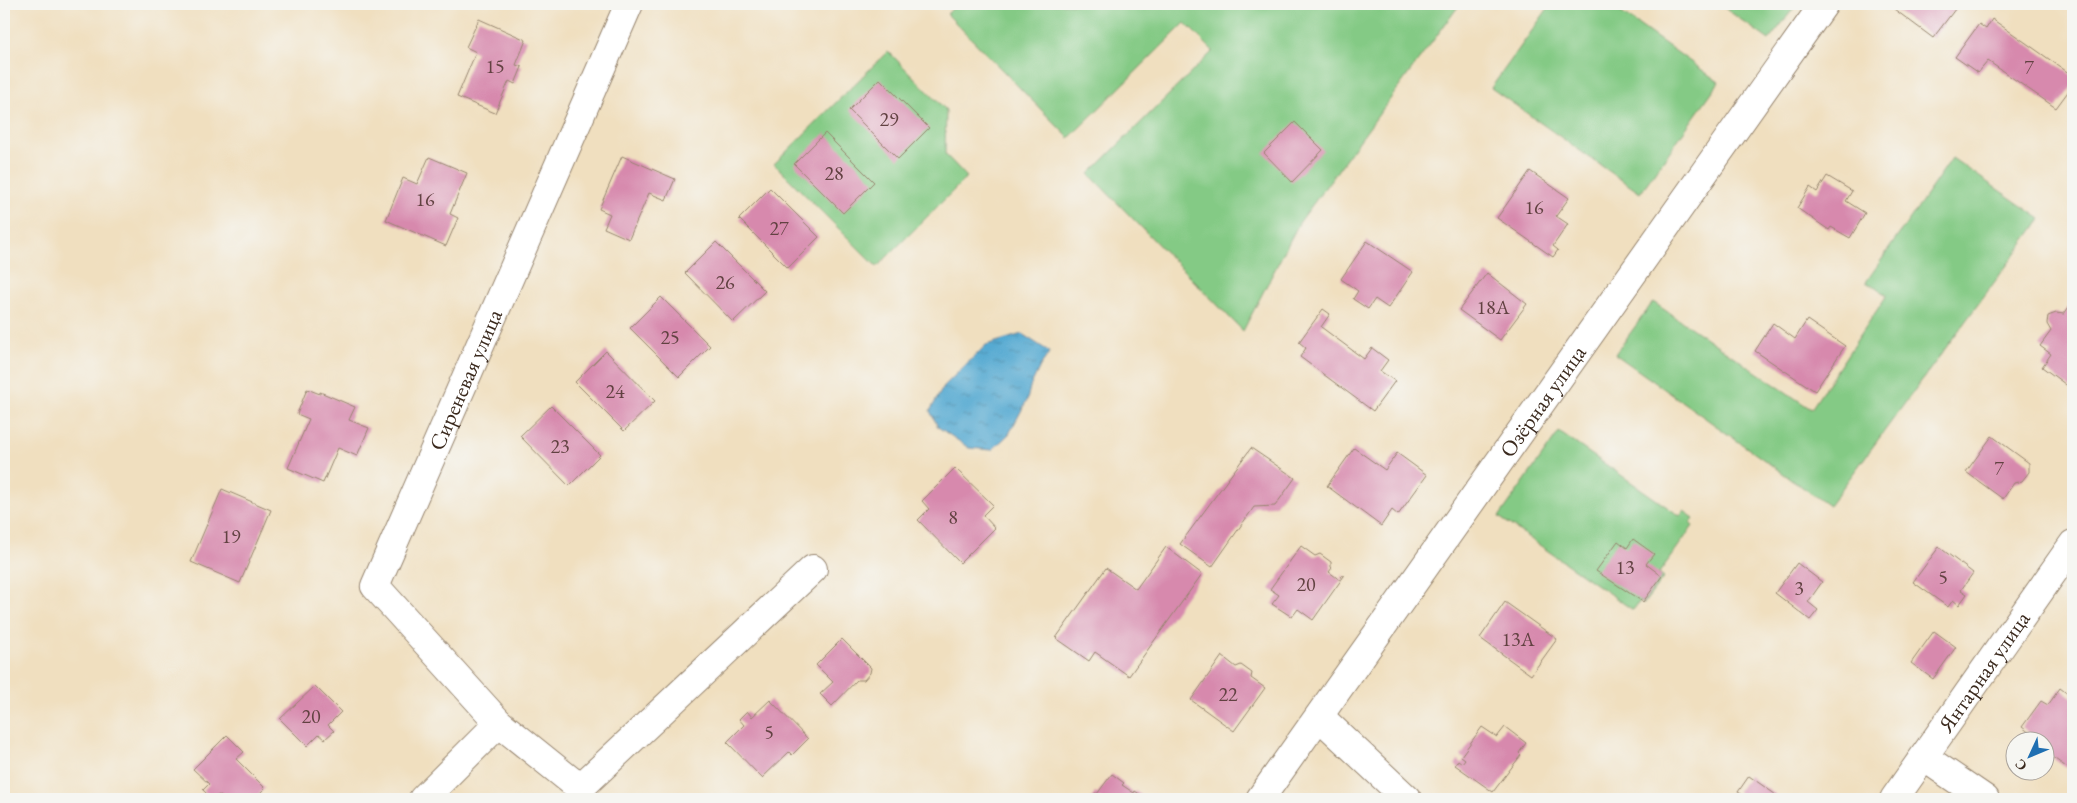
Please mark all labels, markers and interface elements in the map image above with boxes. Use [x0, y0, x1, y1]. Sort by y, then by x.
house number: 15 [485, 53, 505, 79]
house number: 7 [2024, 54, 2034, 80]
house number: 29 [879, 106, 899, 132]
house number: 28 [824, 160, 844, 186]
house number: 16 [415, 186, 435, 212]
house number: 16 [1524, 194, 1544, 220]
house number: 27 [769, 215, 789, 241]
house number: 26 [715, 269, 735, 295]
house number: 18А [1476, 294, 1510, 320]
street label: Сиреневая улица [422, 304, 509, 455]
house number: 25 [660, 324, 680, 350]
street label: Озёрная улица [1493, 339, 1592, 463]
house number: 24 [605, 378, 625, 404]
house number: 23 [550, 433, 570, 459]
house number: 7 [1994, 455, 2004, 481]
house number: 8 [948, 504, 958, 530]
house number: 19 [221, 523, 241, 549]
house number: 13 [1615, 554, 1635, 580]
house number: 5 [1938, 564, 1948, 590]
house number: 20 [1296, 571, 1316, 597]
house number: 3 [1794, 575, 1804, 601]
street label: Янтарная улица [1931, 605, 2036, 738]
house number: 13А [1501, 626, 1535, 652]
house number: 22 [1218, 681, 1238, 707]
house number: 20 [301, 703, 321, 729]
house number: 5 [764, 719, 774, 745]
north arrow [2004, 730, 2054, 780]
text: С [2011, 755, 2031, 775]

